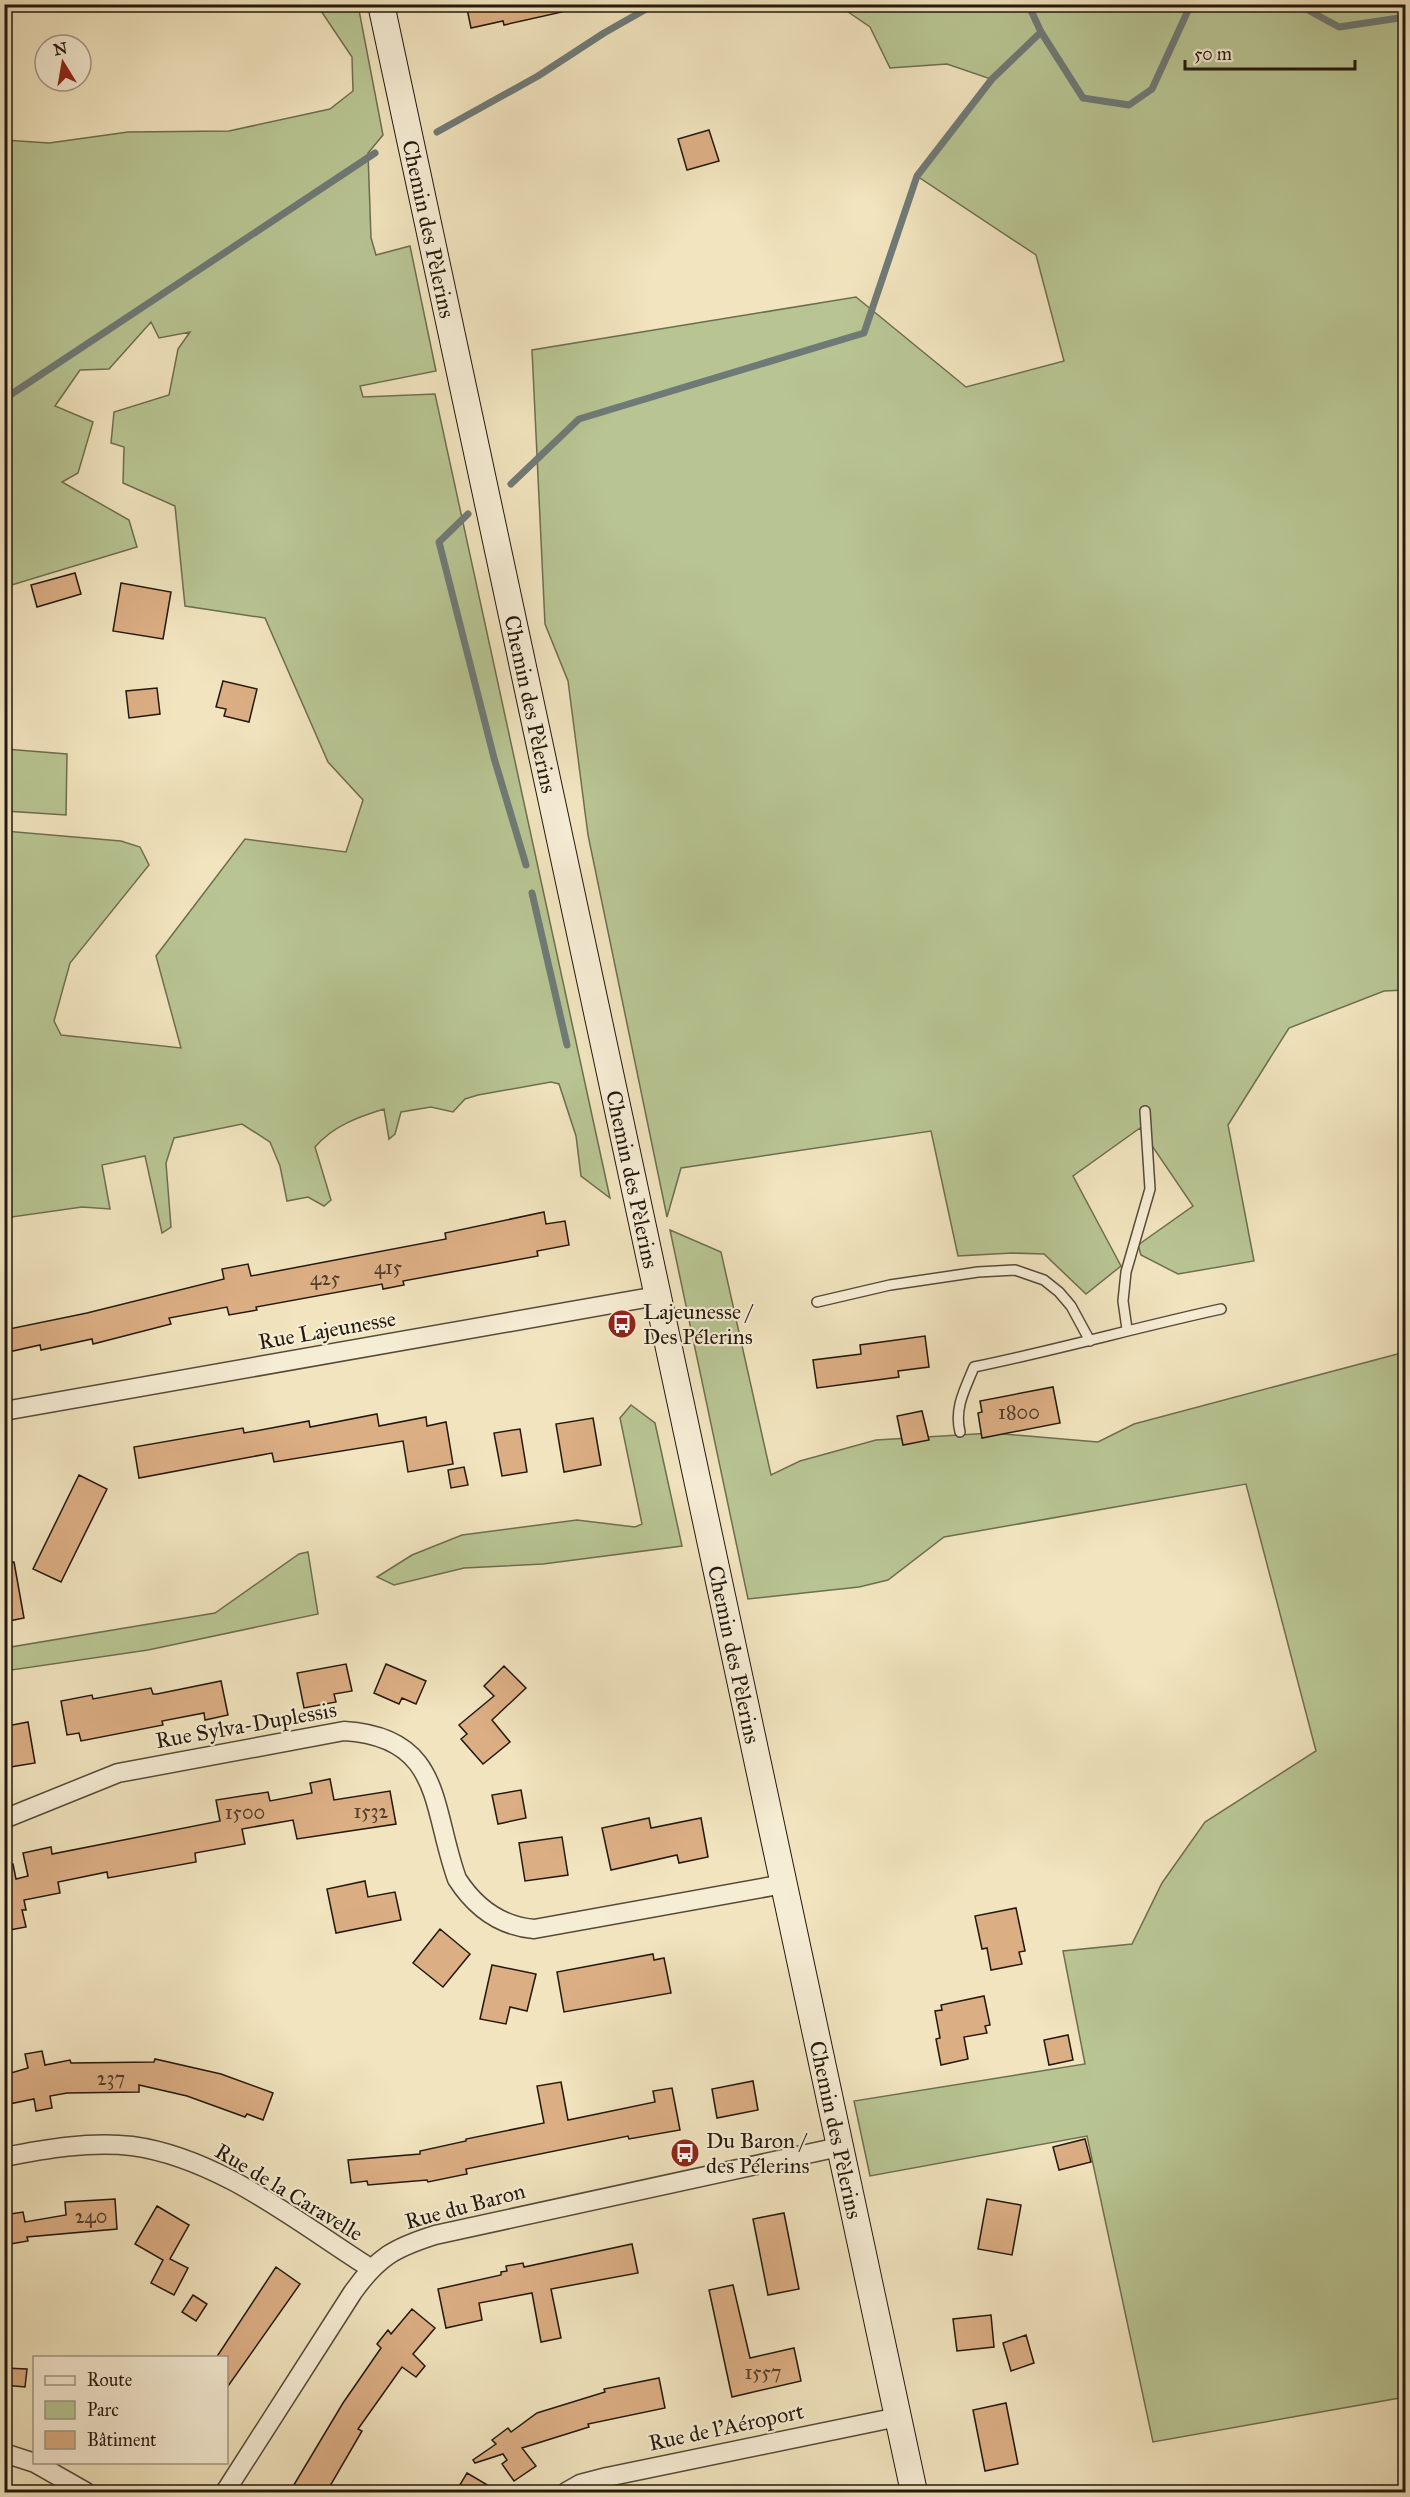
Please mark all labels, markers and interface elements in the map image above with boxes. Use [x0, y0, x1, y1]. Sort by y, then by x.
north arrow [33, 33, 93, 93]
scale bar [1185, 33, 1354, 71]
text: N [52, 38, 69, 59]
text: 50 m [1194, 43, 1232, 65]
street label: Chemin des Pèlerins [397, 137, 461, 320]
street label: Chemin des Pèlerins [499, 613, 563, 796]
street label: Chemin des Pèlerins [601, 1088, 665, 1271]
house number: 415 [374, 1255, 402, 1279]
house number: 425 [310, 1266, 340, 1290]
place label: Lajeunesse / Des Pélerins [643, 1298, 754, 1350]
street label: Rue Lajeunesse [256, 1305, 398, 1355]
bus stop icon: Lajeunesse / Des Pélerins [606, 1308, 638, 1340]
house number: 1800 [998, 1400, 1040, 1424]
street label: Chemin des Pèlerins [702, 1563, 767, 1746]
street label: Rue Sylva-Duplessis [153, 1696, 339, 1754]
house number: 1532 [354, 1799, 389, 1823]
house number: 1500 [225, 1800, 265, 1824]
street label: Chemin des Pèlerins [804, 2038, 869, 2221]
house number: 237 [97, 2066, 125, 2090]
place label: Du Baron / des Pélerins [706, 2127, 809, 2179]
street label: Rue de la Caravelle [210, 2137, 368, 2247]
bus stop icon: Du Baron / des Pélerins [669, 2137, 701, 2169]
street label: Rue du Baron [402, 2177, 528, 2235]
house number: 240 [75, 2204, 107, 2228]
legend [33, 2356, 228, 2464]
house number: 1557 [744, 2360, 782, 2384]
text: Route [87, 2369, 132, 2391]
street label: Rue de l'Aéroport [646, 2397, 806, 2457]
text: Parc [87, 2399, 119, 2421]
text: Bâtiment [87, 2429, 157, 2451]

